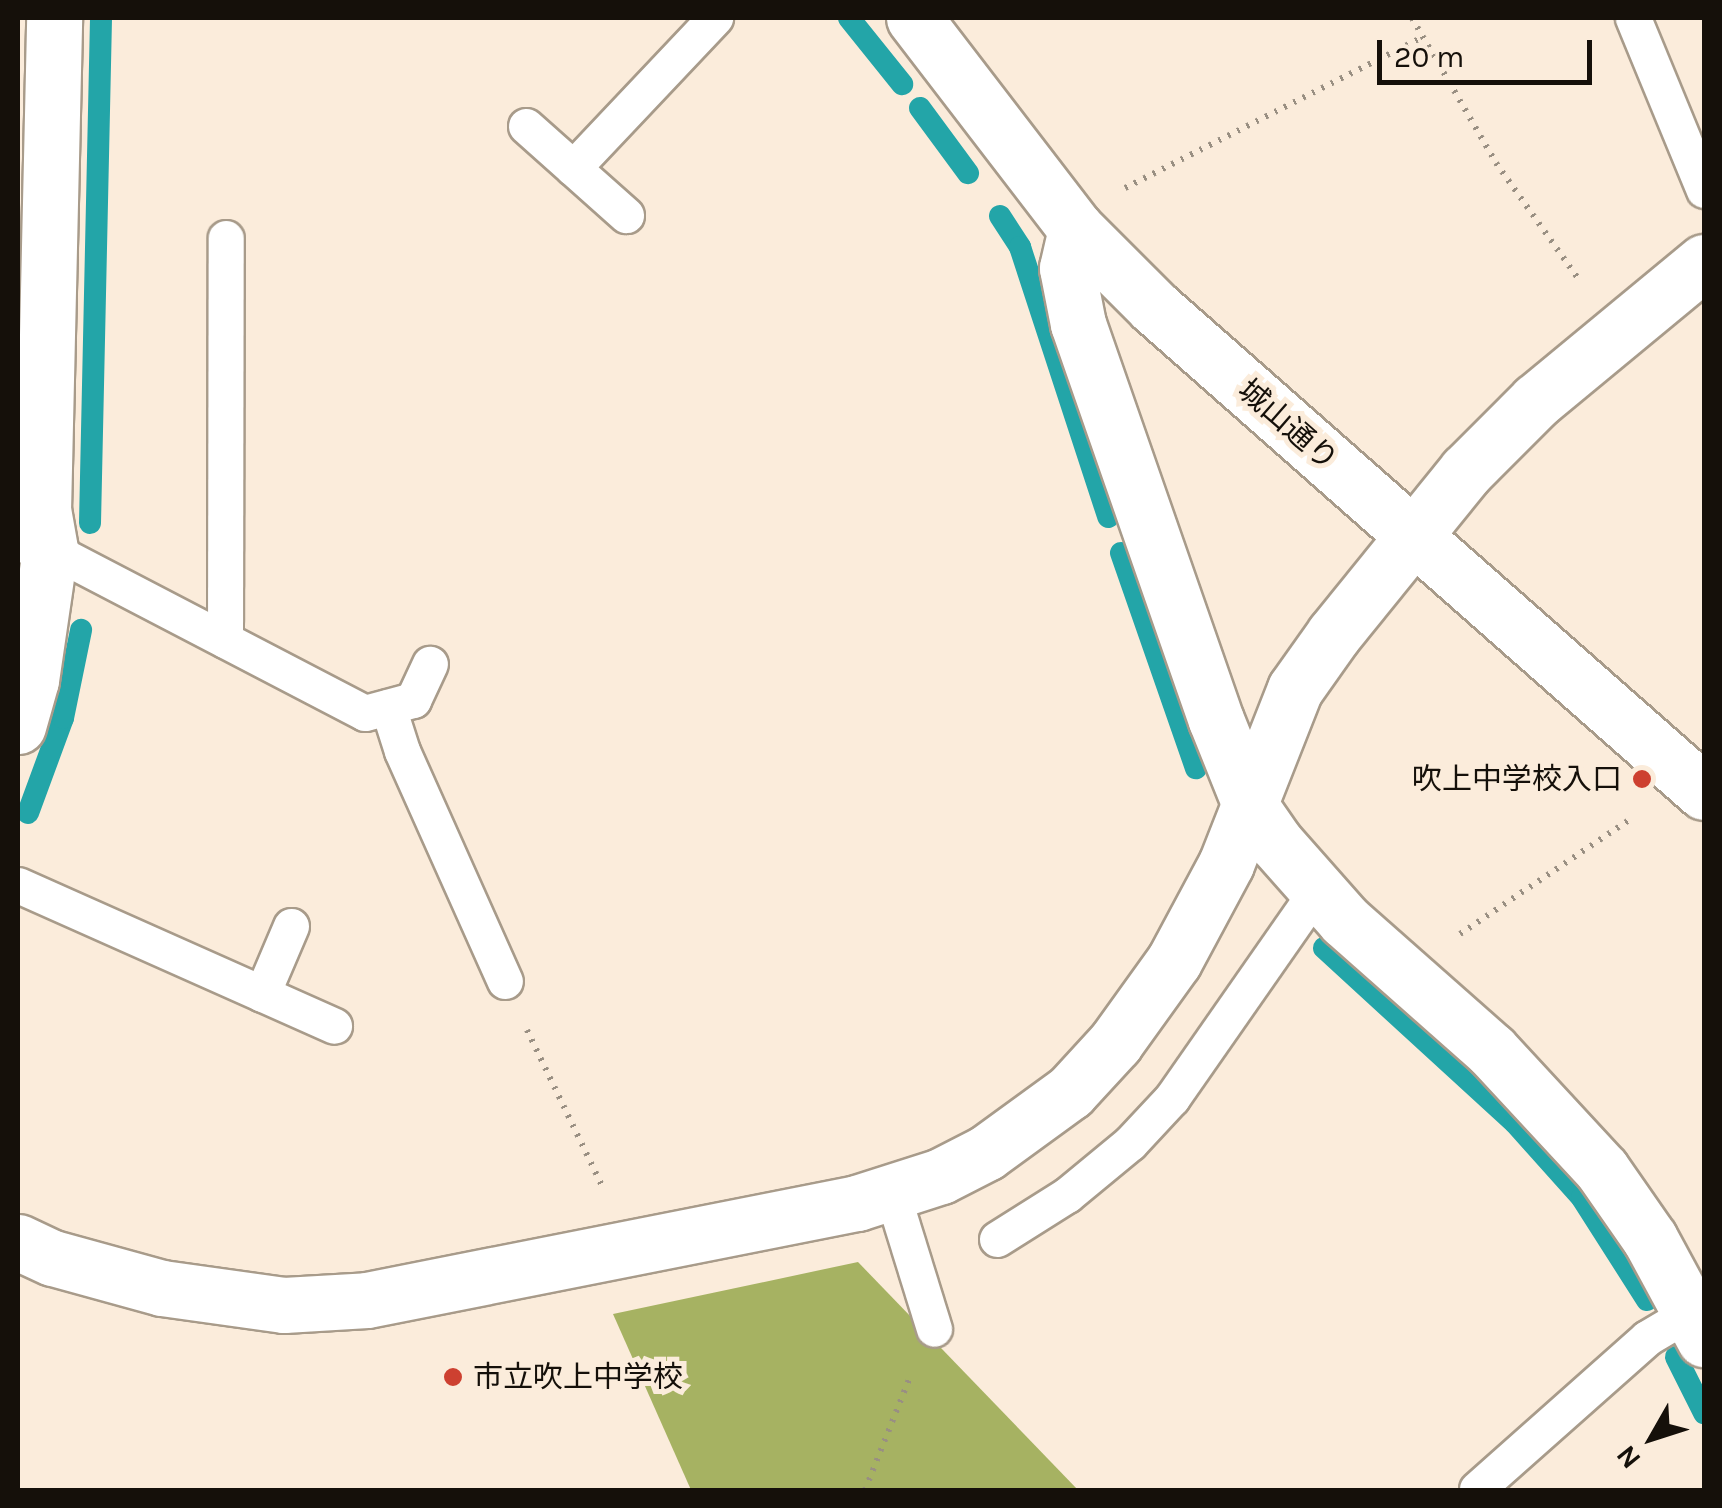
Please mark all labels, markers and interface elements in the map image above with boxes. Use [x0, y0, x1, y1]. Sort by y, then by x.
scale bar [1382, 20, 1597, 82]
text: 20 m [1394, 39, 1464, 75]
street label: 城山通り [1231, 372, 1345, 478]
place label: 吹上中学校入口 [1412, 761, 1622, 797]
marker: 吹上中学校入口 [1631, 768, 1653, 790]
place label: 市立吹上中学校 [473, 1359, 683, 1395]
marker: 市立吹上中学校 [442, 1366, 464, 1388]
north arrow [1602, 1388, 1702, 1488]
text: N [1609, 1439, 1647, 1475]

